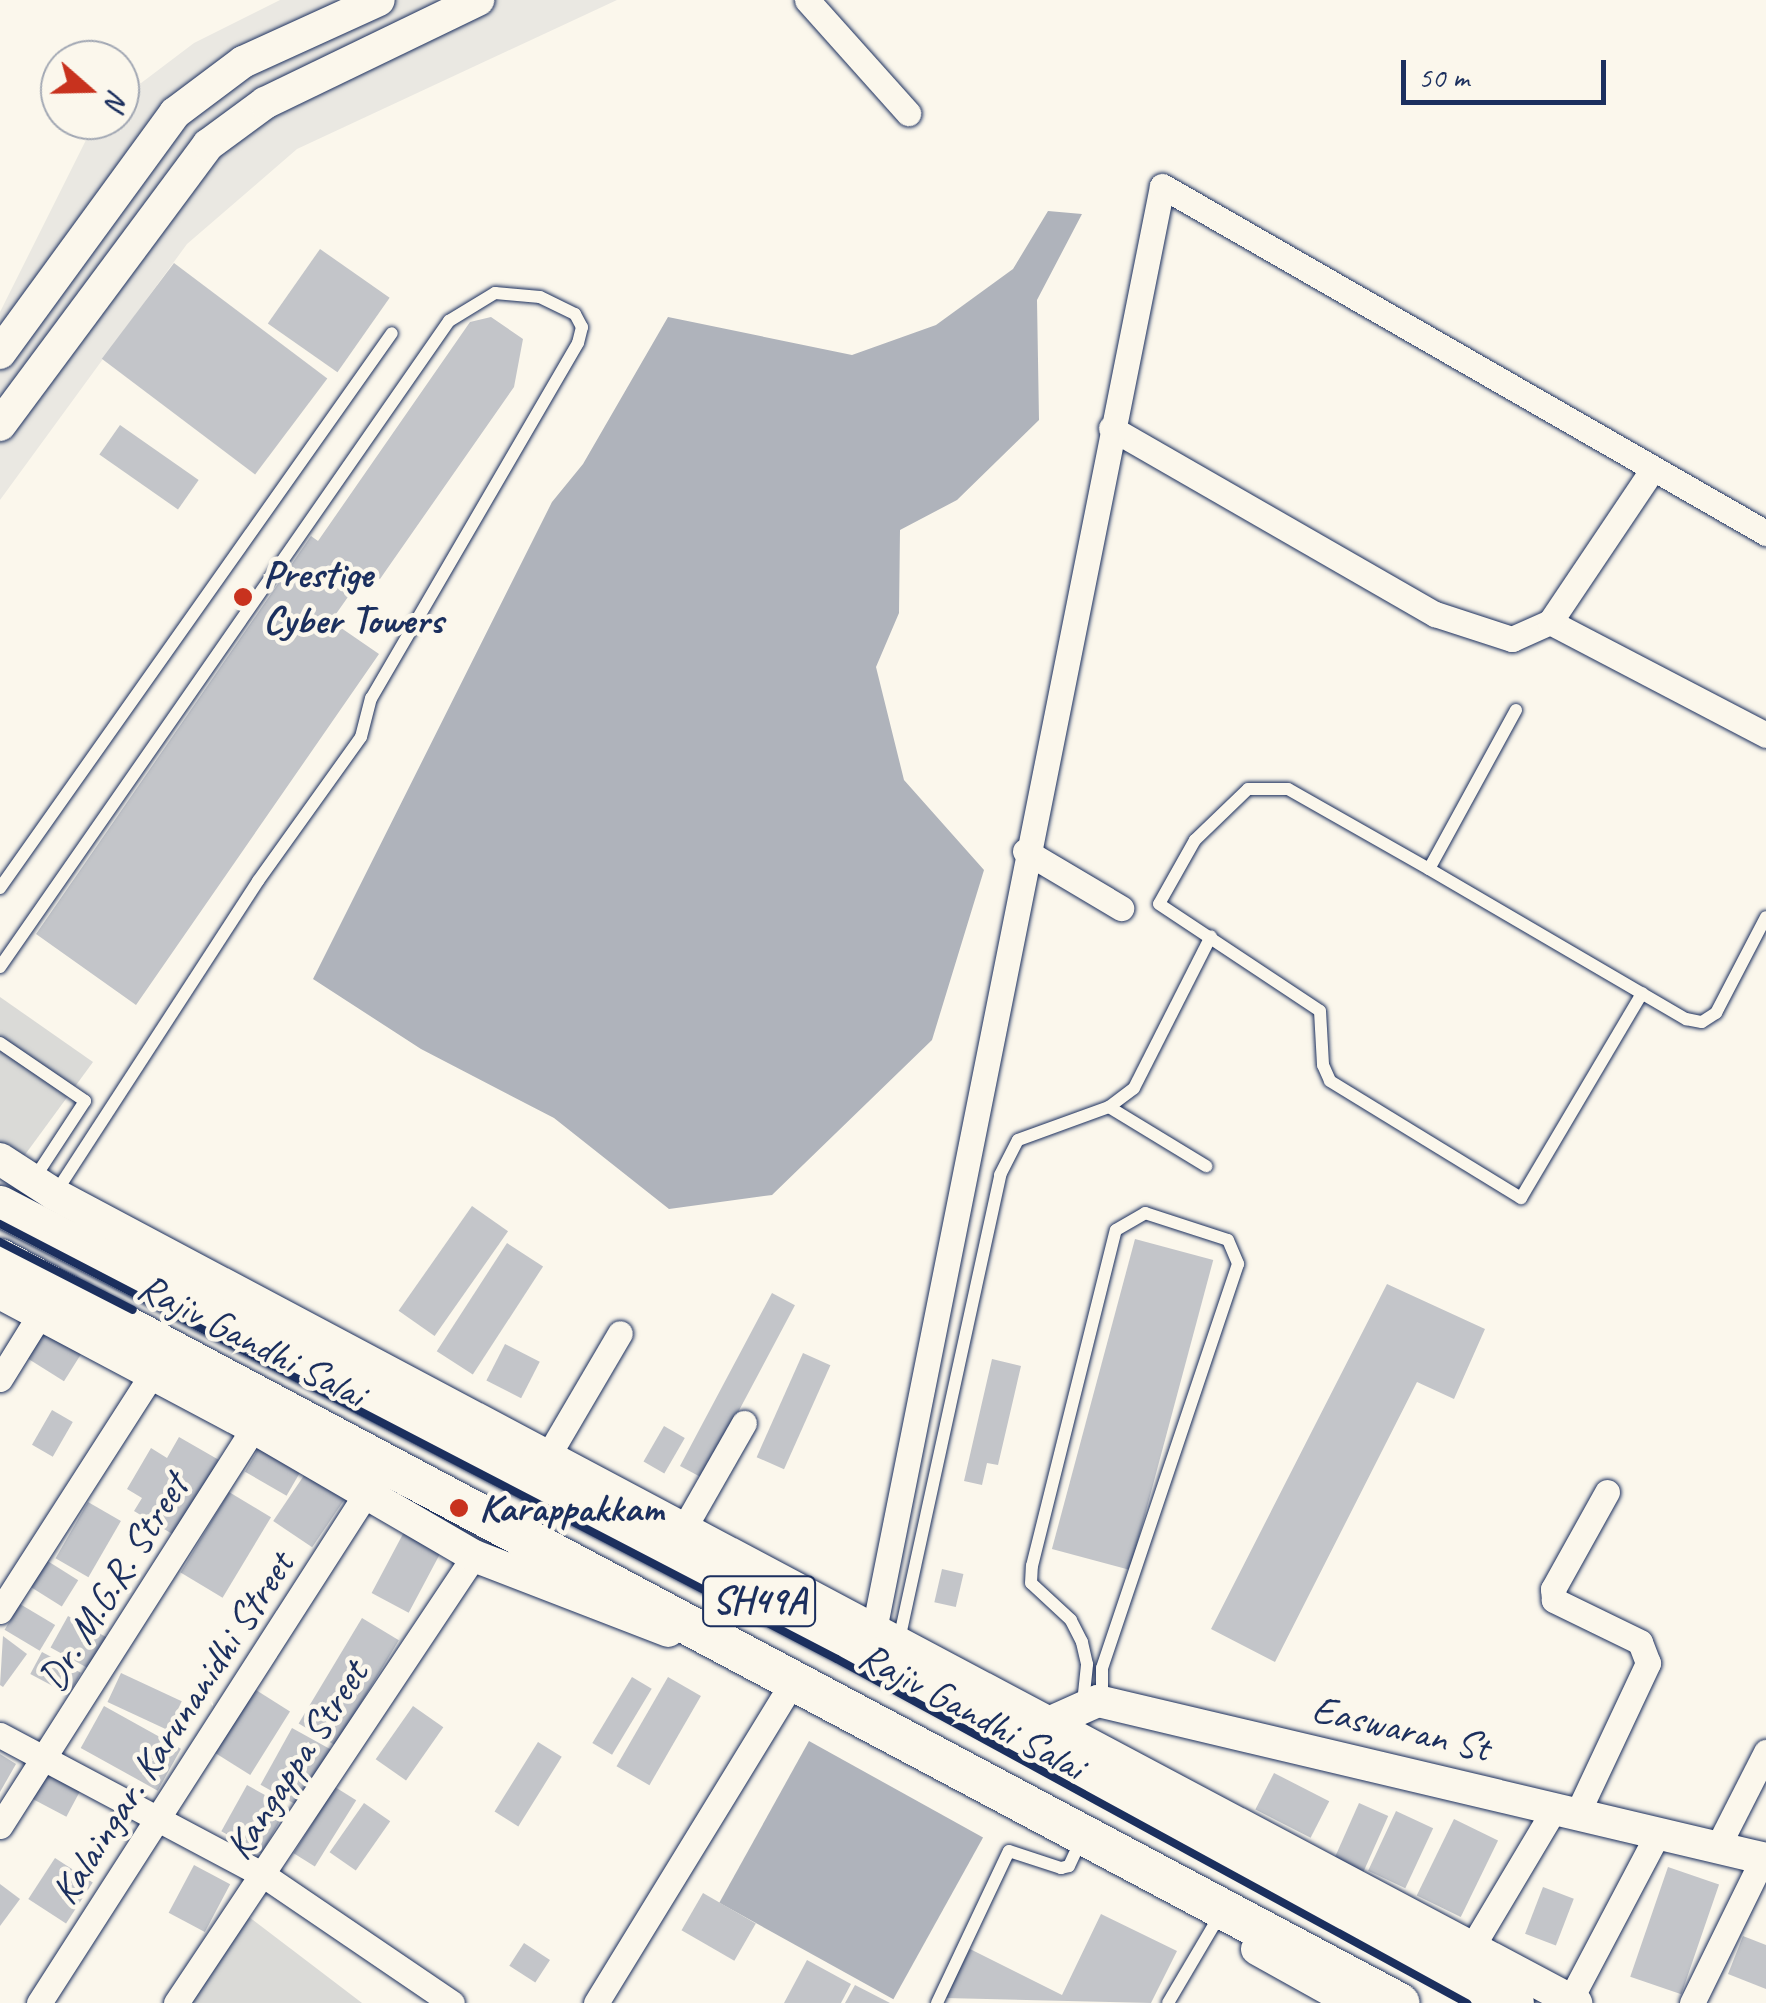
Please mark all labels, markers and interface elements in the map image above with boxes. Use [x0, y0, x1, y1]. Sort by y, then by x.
north arrow [40, 40, 140, 140]
scale bar [1406, 40, 1611, 102]
text: 50 m [1418, 58, 1469, 96]
text: N [97, 86, 136, 114]
place label: Prestige Cyber Towers [263, 550, 442, 644]
marker: Prestige Cyber Towers [232, 586, 254, 608]
street label: Rajiv Gandhi Salai [130, 1262, 374, 1418]
street label: Dr. M.G.R. Street [28, 1465, 198, 1699]
place label: Karappakkam [479, 1484, 664, 1532]
marker: Karappakkam [448, 1497, 470, 1519]
street label: Kalaingar. Karunanidhi Street [40, 1543, 304, 1913]
road number: SH49A [702, 1568, 816, 1634]
street label: Rajiv Gandhi Salai [850, 1631, 1094, 1791]
street label: Kangappa Street [214, 1652, 378, 1868]
street label: Easwaran St [1307, 1684, 1495, 1772]

